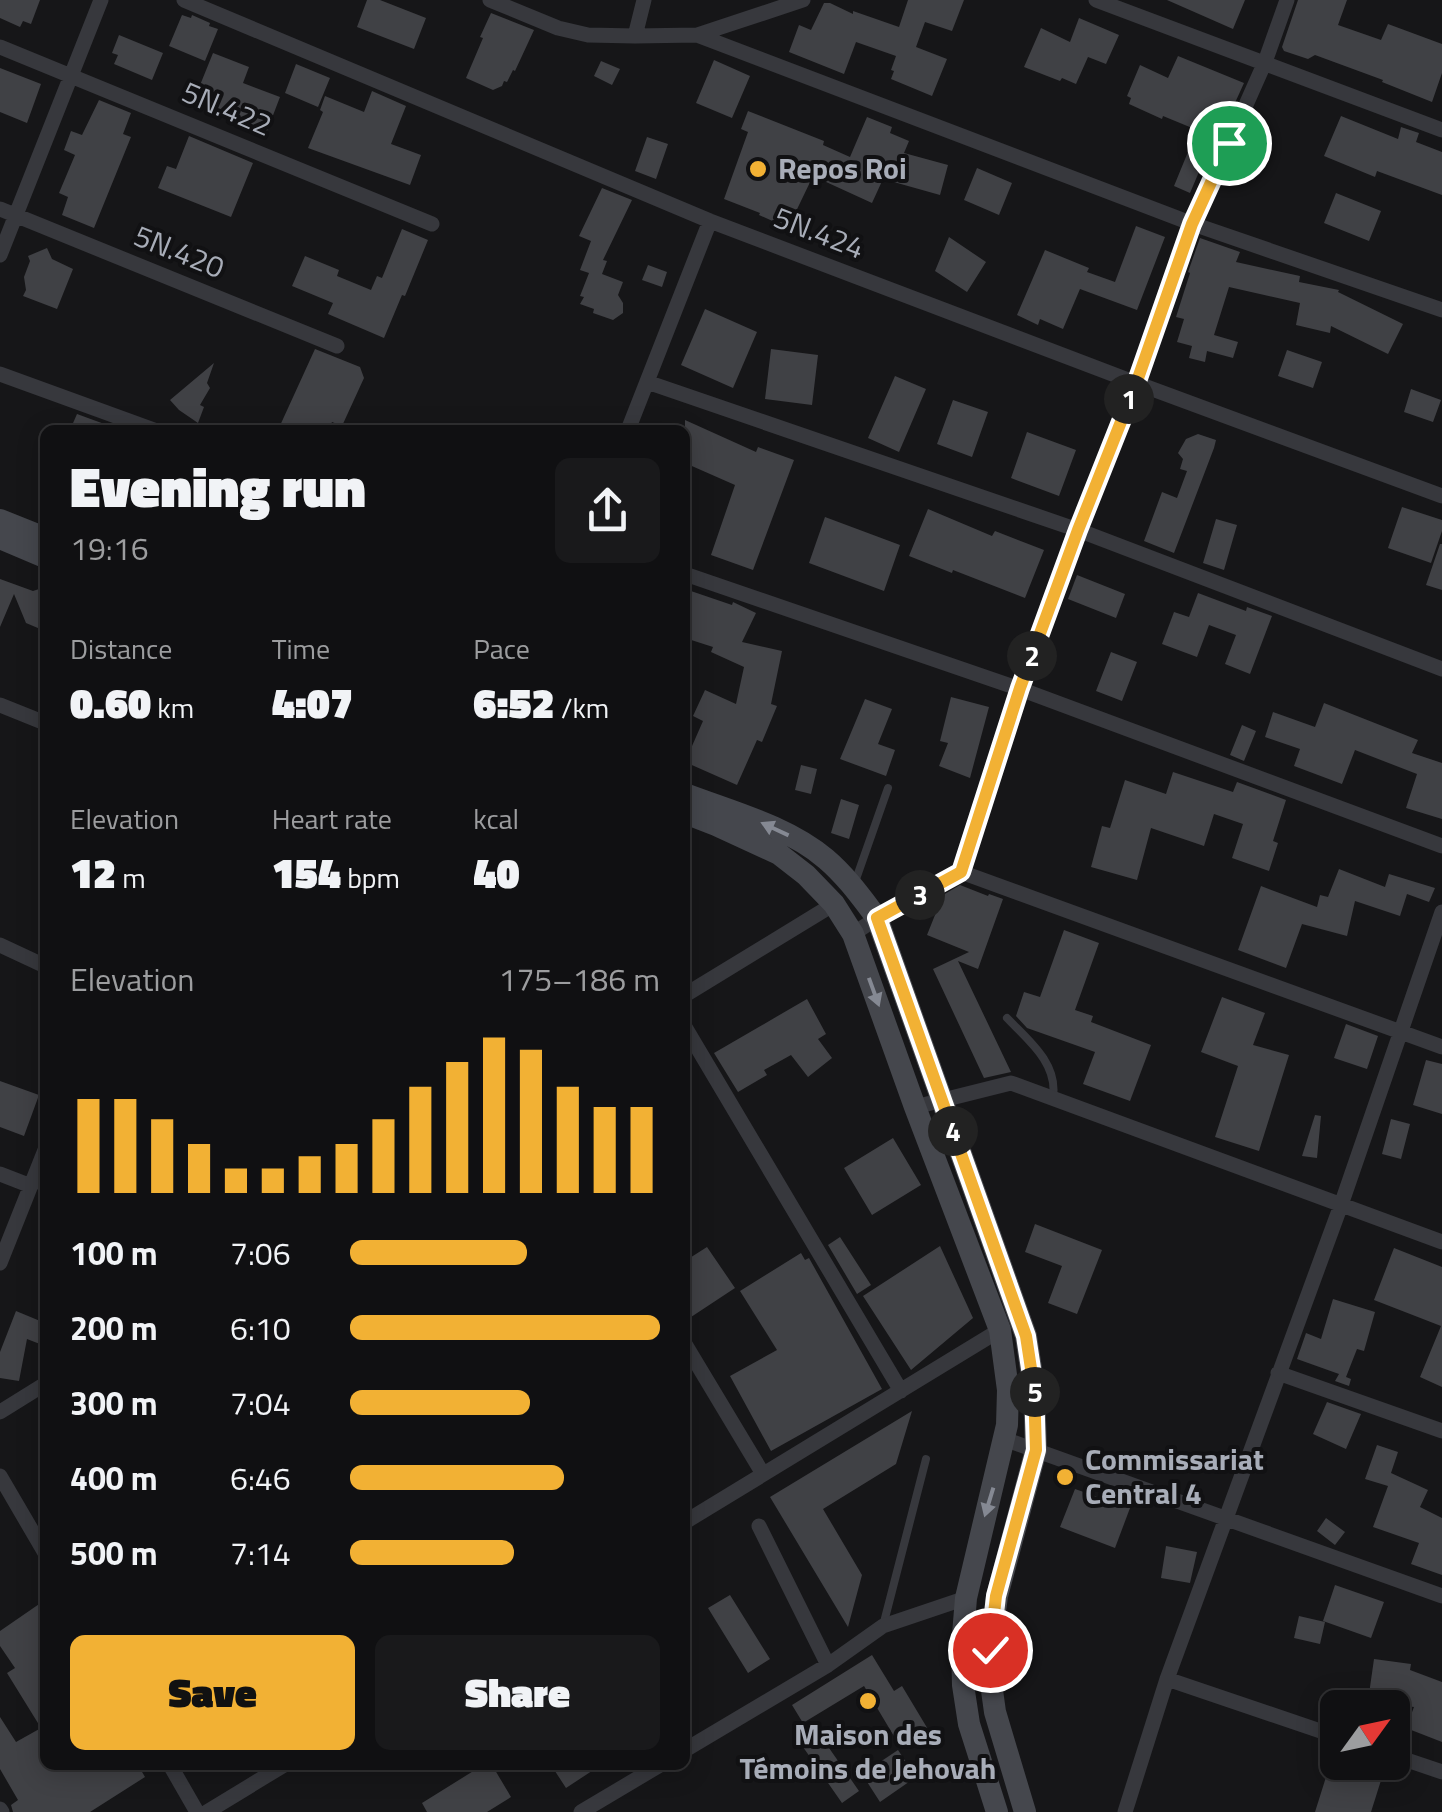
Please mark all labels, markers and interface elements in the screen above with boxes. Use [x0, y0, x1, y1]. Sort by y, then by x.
street label: 5N.422 [175, 69, 280, 148]
pin [1187, 101, 1272, 186]
icon: arrive [1202, 116, 1257, 171]
place label: Repos Roi [778, 145, 907, 191]
marker: Repos Roi [747, 158, 769, 180]
street label: 5N.424 [767, 194, 871, 270]
street label: 5N.420 [127, 212, 232, 290]
pin: 1 [1104, 374, 1154, 424]
text: 1 [1121, 377, 1137, 420]
text: Evening run [70, 445, 366, 528]
button: share [555, 458, 660, 563]
text: 19:16 [70, 524, 149, 572]
text: Distance [70, 627, 172, 670]
text: Time [272, 627, 330, 670]
text: Pace [473, 627, 530, 670]
pin: 2 [1007, 631, 1057, 681]
text: 2 [1024, 634, 1040, 677]
text: 0.60 [70, 670, 151, 734]
text: 4:07 [272, 670, 353, 734]
text: 6:52 [473, 670, 555, 734]
text: km [151, 686, 194, 729]
text: /km [555, 686, 609, 729]
text: Elevation [70, 797, 179, 840]
text: Heart rate [272, 797, 392, 840]
text: kcal [473, 797, 519, 840]
one-way arrow [761, 821, 790, 838]
text: 12 [70, 840, 116, 904]
text: 154 [272, 840, 341, 904]
text: 40 [473, 840, 520, 904]
text: m [116, 856, 146, 899]
text: bpm [341, 856, 400, 899]
pin: 3 [895, 870, 945, 920]
text: 3 [912, 873, 928, 916]
text: Elevation [70, 955, 194, 1003]
text: 175–186 m [498, 955, 660, 1003]
one-way arrow [867, 978, 882, 1008]
pin: 4 [928, 1106, 978, 1156]
text: 4 [945, 1109, 961, 1152]
text: 100 m [70, 1229, 158, 1277]
text: 7:06 [230, 1229, 291, 1277]
text: 200 m [70, 1304, 158, 1352]
text: 6:10 [230, 1304, 291, 1352]
pin: 5 [1010, 1367, 1060, 1417]
text: 5 [1027, 1370, 1043, 1413]
text: 300 m [70, 1379, 158, 1427]
text: 7:04 [230, 1379, 291, 1427]
place label: Commissariat Central 4 [1085, 1436, 1264, 1516]
text: 400 m [70, 1454, 158, 1502]
text: 6:46 [230, 1454, 291, 1502]
marker: Commissariat Central 4 [1054, 1466, 1076, 1488]
one-way arrow [980, 1487, 995, 1517]
text: 500 m [70, 1529, 158, 1577]
text: 7:14 [230, 1529, 291, 1577]
pin [948, 1608, 1033, 1693]
icon: check [963, 1623, 1018, 1678]
button: Save [70, 1635, 355, 1750]
button: Share [375, 1635, 660, 1750]
marker: Maison des Témoins de Jehovah [857, 1690, 879, 1712]
north arrow [1320, 1690, 1410, 1780]
map controls [1320, 1690, 1410, 1780]
place label: Maison des Témoins de Jehovah [740, 1711, 996, 1791]

